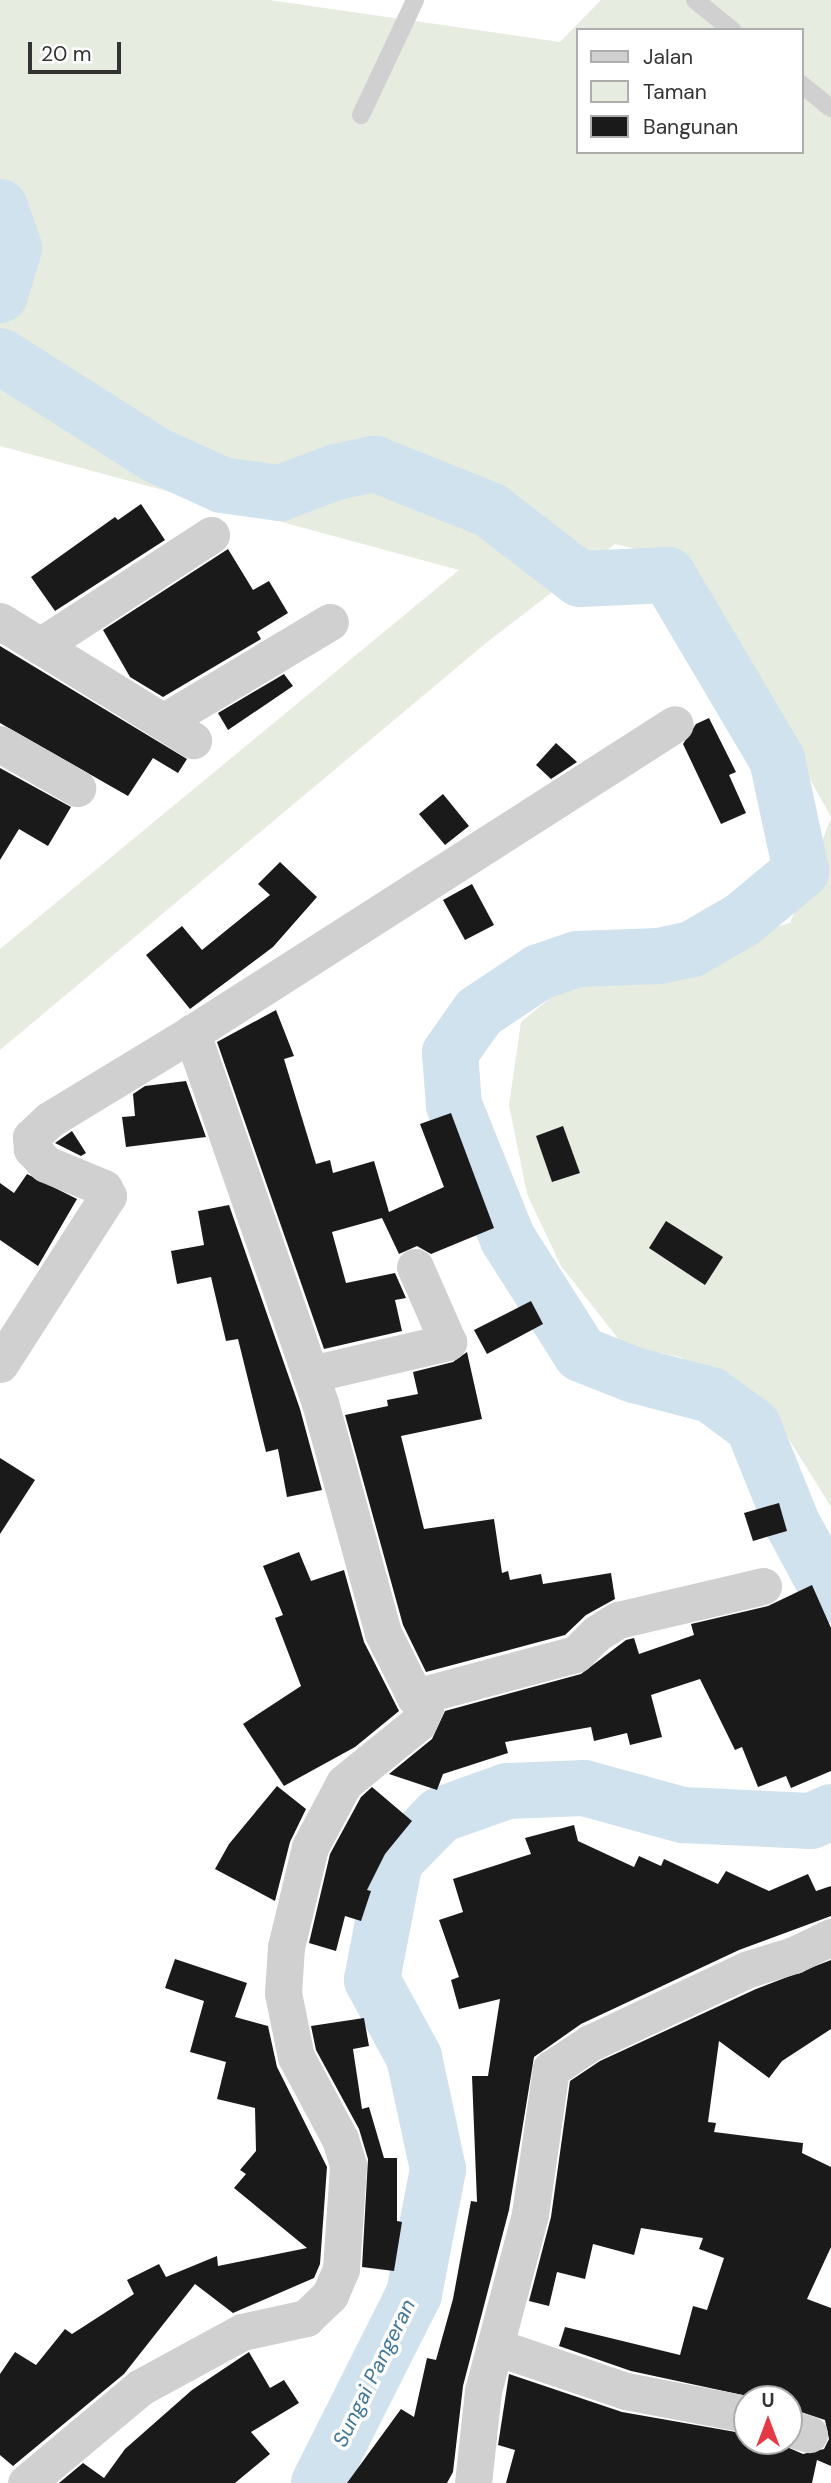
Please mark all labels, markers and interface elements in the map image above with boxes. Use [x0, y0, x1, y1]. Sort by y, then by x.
scale bar [32, 28, 124, 72]
legend [576, 28, 803, 154]
text: 20 m [41, 40, 92, 68]
text: Jalan [643, 43, 693, 71]
text: Taman [643, 78, 707, 106]
text: Bangunan [643, 113, 738, 141]
water label: Sungai Pangeran [327, 2295, 421, 2451]
north arrow [733, 2385, 803, 2455]
text: U [761, 2388, 775, 2413]

